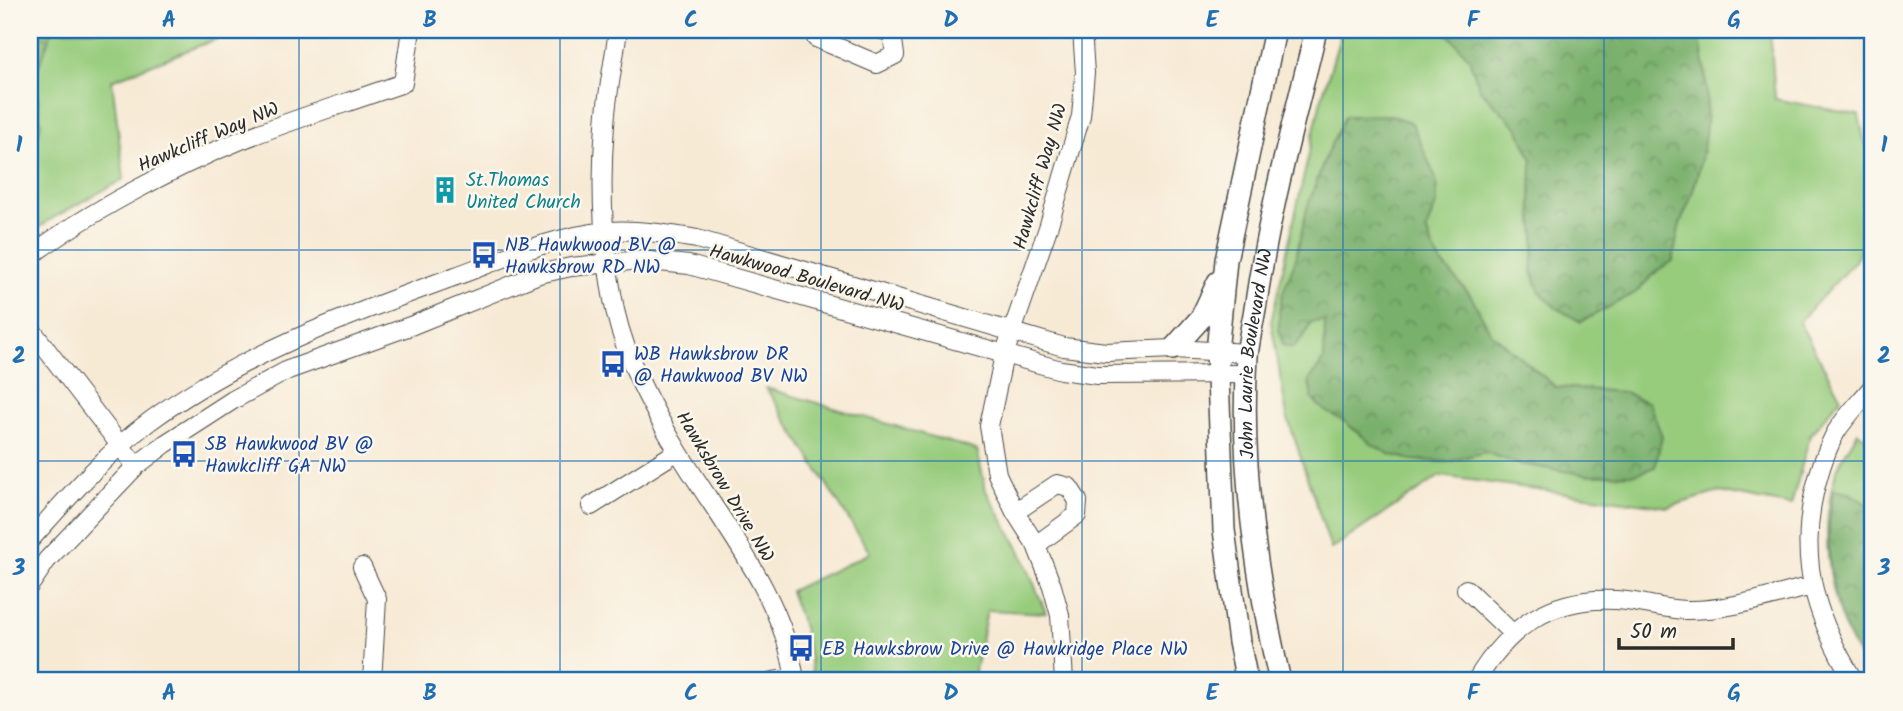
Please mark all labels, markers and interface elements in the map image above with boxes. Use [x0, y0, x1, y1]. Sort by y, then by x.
text: A [162, 3, 176, 39]
text: B [423, 3, 437, 39]
text: C [684, 3, 698, 39]
text: D [943, 3, 959, 39]
text: E [1206, 3, 1220, 39]
text: F [1467, 3, 1481, 39]
text: G [1727, 3, 1741, 39]
street label: Hawkcliff Way NW [133, 95, 284, 181]
street label: Hawkcliff Way NW [1006, 100, 1076, 253]
text: 1 [16, 128, 23, 164]
text: 1 [1881, 128, 1888, 164]
place label: St.Thomas United Church [466, 166, 581, 218]
building icon: St.Thomas United Church [430, 175, 460, 205]
place label: NB Hawkwood BV @ Hawksbrow RD NW [505, 231, 676, 283]
street label: Hawkwood Boulevard NW [705, 237, 907, 321]
bus stop icon: NB Hawkwood BV @ Hawksbrow RD NW [469, 240, 499, 270]
street label: John Laurie Boulevard NW [1232, 246, 1282, 459]
text: 2 [12, 339, 26, 375]
text: 2 [1877, 339, 1891, 375]
place label: WB Hawksbrow DR @ Hawkwood BV NW [634, 340, 808, 392]
bus stop icon: WB Hawksbrow DR @ Hawkwood BV NW [598, 349, 628, 379]
street label: Hawksbrow Drive NW [667, 406, 781, 568]
place label: SB Hawkwood BV @ Hawkcliff GA NW [205, 430, 373, 482]
bus stop icon: SB Hawkwood BV @ Hawkcliff GA NW [169, 439, 199, 469]
text: 3 [12, 551, 26, 587]
text: 3 [1877, 551, 1891, 587]
scale bar [1619, 606, 1733, 650]
text: 50 m [1630, 616, 1677, 649]
bus stop icon: EB Hawksbrow Drive @ Hawkridge Place NW [786, 633, 816, 663]
place label: EB Hawksbrow Drive @ Hawkridge Place NW [822, 635, 1188, 665]
text: A [162, 676, 176, 711]
text: B [423, 676, 437, 711]
text: C [684, 676, 698, 711]
text: D [943, 676, 959, 711]
text: E [1206, 676, 1220, 711]
text: F [1467, 676, 1481, 711]
text: G [1727, 676, 1741, 711]

